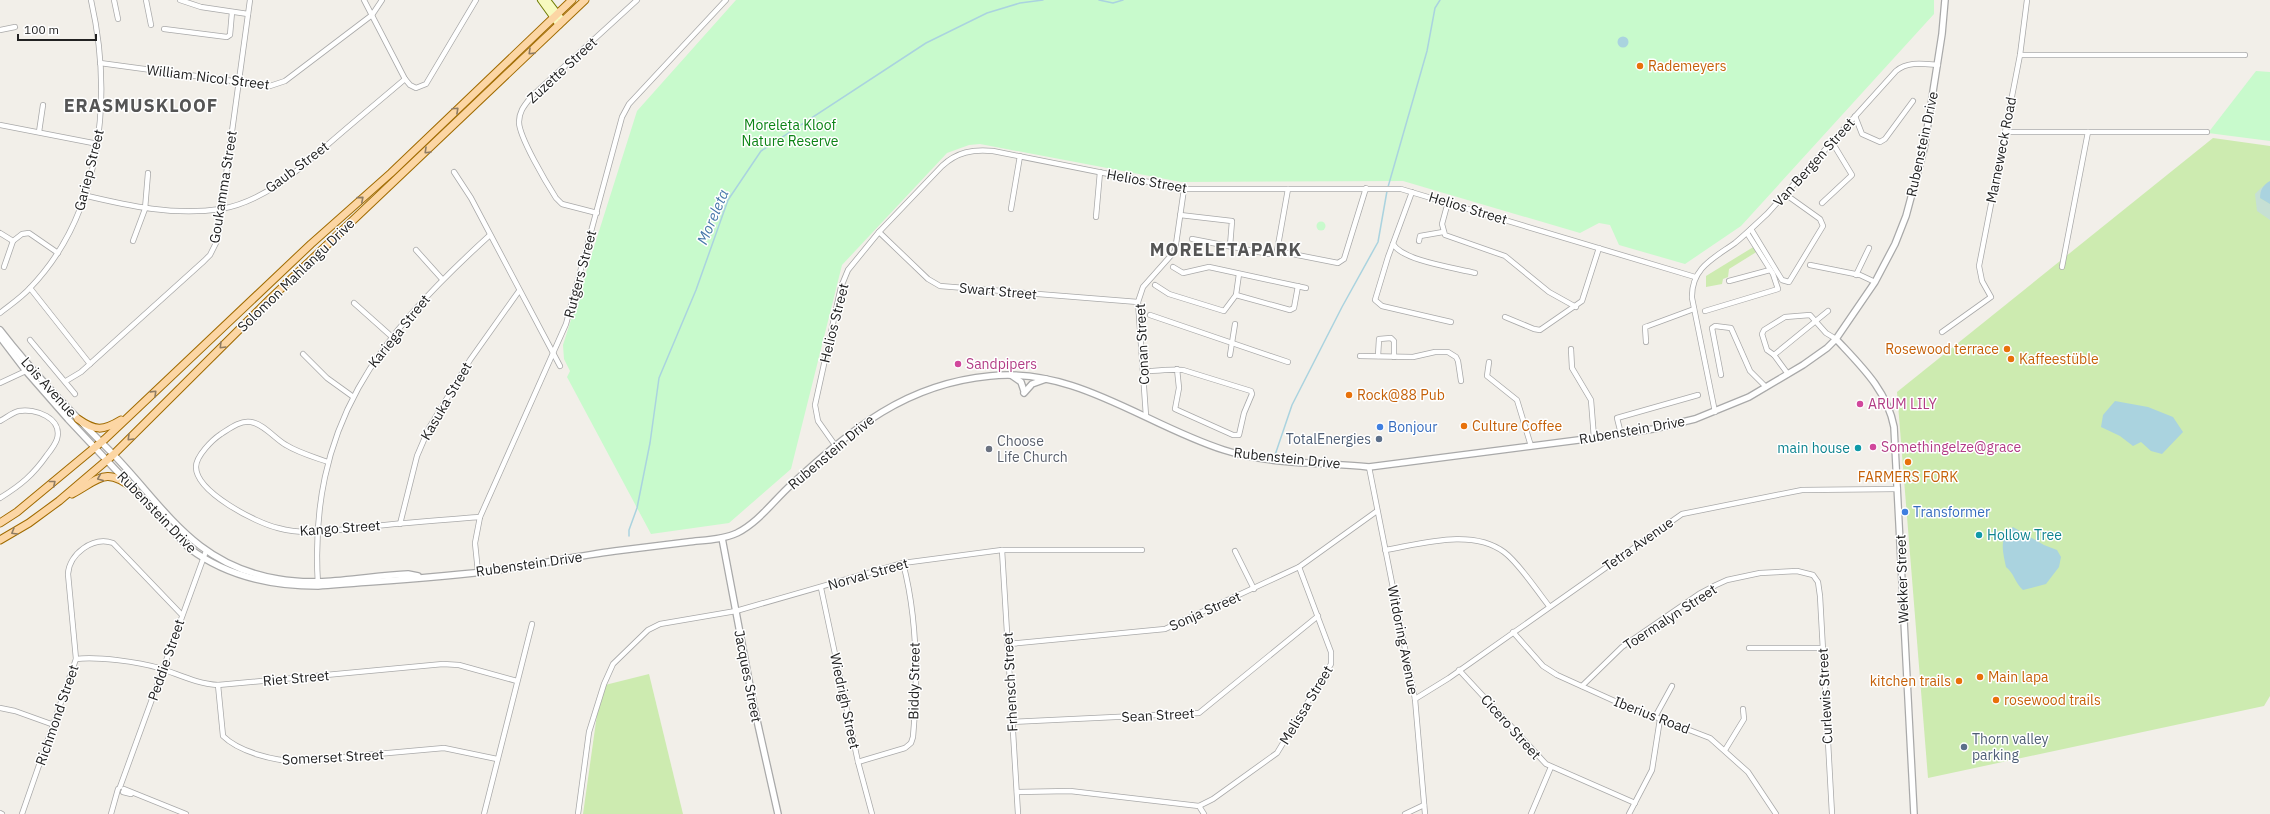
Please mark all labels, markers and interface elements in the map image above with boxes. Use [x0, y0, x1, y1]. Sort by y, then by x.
scale bar [18, 16, 96, 42]
text: 100 m [24, 22, 59, 37]
street label: Zuzette Street [523, 33, 601, 107]
one-way arrow [528, 47, 536, 54]
place label: Rademeyers [1648, 57, 1727, 75]
street label: William Nicol Street [145, 61, 271, 93]
marker: Rademeyers [1635, 61, 1645, 71]
street label: Rubenstein Drive [1902, 89, 1942, 198]
district label: ERASMUSKLOOF [64, 94, 218, 117]
street label: Marneweck Road [1982, 95, 2020, 205]
one-way arrow [451, 108, 459, 115]
street label: Van Bergen Street [1769, 114, 1859, 210]
park label: Moreleta Kloof Nature Reserve [742, 116, 839, 150]
street label: Gariep Street [70, 127, 108, 213]
street label: Goukamma Street [205, 129, 241, 245]
street label: Gaub Street [262, 137, 332, 197]
one-way arrow [424, 146, 432, 154]
street label: Helios Street [1105, 165, 1189, 197]
water label: Moreleta [692, 186, 733, 247]
street label: Helios Street [1427, 188, 1510, 229]
one-way arrow [357, 197, 364, 204]
street label: Solomon Mahlangu Drive [234, 214, 359, 336]
street label: Rutgers Street [560, 228, 600, 320]
district label: MORELETAPARK [1150, 238, 1302, 261]
street label: Swart Street [958, 279, 1038, 303]
street label: Helios Street [815, 281, 853, 365]
street label: Kariega Street [364, 291, 434, 371]
street label: Conan Street [1131, 303, 1153, 385]
place label: Rosewood terrace [1885, 340, 1999, 358]
one-way arrow [219, 341, 227, 349]
marker: Rosewood terrace [2002, 344, 2012, 354]
place label: Kaffeestüble [2019, 350, 2099, 368]
street label: Lois Avenue [17, 353, 81, 421]
marker: Kaffeestüble [2006, 354, 2016, 364]
place label: Sandpipers [966, 355, 1037, 373]
street label: Kasuka Street [416, 359, 476, 443]
marker: Sandpipers [953, 359, 963, 369]
place label: Rock@88 Pub [1357, 386, 1445, 404]
marker: Rock@88 Pub [1344, 390, 1354, 400]
one-way arrow [149, 391, 157, 398]
place label: ARUM LILY [1868, 395, 1938, 413]
marker: ARUM LILY [1855, 399, 1865, 409]
street label: Rubenstein Drive [784, 410, 878, 493]
street label: Rubenstein Drive [1578, 412, 1687, 448]
place label: Culture Coffee [1472, 417, 1562, 435]
place label: Bonjour [1388, 418, 1437, 436]
marker: Culture Coffee [1459, 421, 1469, 431]
marker: Bonjour [1375, 422, 1385, 432]
place label: TotalEnergies [1286, 430, 1371, 448]
place label: Choose Life Church [997, 432, 1068, 466]
one-way arrow [127, 433, 135, 441]
marker: TotalEnergies [1374, 434, 1384, 444]
place label: Somethingelze@grace [1881, 438, 2021, 456]
place label: main house [1777, 439, 1850, 457]
marker: Somethingelze@grace [1868, 442, 1878, 452]
street label: Rubenstein Drive [1233, 443, 1342, 473]
marker: main house [1853, 443, 1863, 453]
marker: Choose Life Church [984, 444, 994, 454]
marker: FARMERS FORK [1903, 457, 1913, 467]
street label: Rubenstein Drive [113, 467, 201, 557]
place label: FARMERS FORK [1858, 468, 1958, 486]
one-way arrow [97, 473, 104, 481]
one-way arrow [48, 480, 55, 487]
place label: Transformer [1913, 503, 1990, 521]
marker: Transformer [1900, 507, 1910, 517]
street label: Tetra Avenue [1599, 513, 1677, 575]
street label: Kango Street [299, 516, 381, 540]
place label: Hollow Tree [1987, 526, 2062, 544]
one-way arrow [11, 527, 18, 534]
marker: Hollow Tree [1974, 530, 1984, 540]
street label: Wekker Street [1891, 534, 1913, 624]
street label: Rubenstein Drive [475, 548, 584, 580]
street label: Norval Street [826, 554, 910, 594]
street label: Toermalyn Street [1620, 580, 1720, 654]
street label: Witdoring Avenue [1384, 584, 1422, 696]
street label: Sonja Street [1166, 587, 1244, 635]
street label: Peddie Street [144, 617, 188, 703]
street label: Jacques Street [730, 628, 766, 724]
street label: Frhensch Street [998, 632, 1022, 732]
street label: Biddy Street [904, 642, 924, 720]
street label: Curlewis Street [1813, 648, 1836, 744]
street label: Wiedrigh Street [826, 651, 864, 751]
street label: Richmond Street [31, 662, 83, 768]
street label: Melissa Street [1275, 662, 1337, 748]
street label: Riet Street [262, 666, 330, 690]
place label: Main lapa [1988, 668, 2049, 686]
place label: kitchen trails [1870, 672, 1951, 690]
marker: Main lapa [1975, 672, 1985, 682]
marker: kitchen trails [1954, 676, 1964, 686]
street label: Cicero Street [1477, 691, 1545, 763]
place label: rosewood trails [2004, 691, 2101, 709]
street label: Iberius Road [1611, 692, 1693, 738]
marker: rosewood trails [1991, 695, 2001, 705]
street label: Sean Street [1121, 704, 1195, 726]
place label: Thorn valley parking [1972, 730, 2049, 764]
marker: Thorn valley parking [1959, 742, 1969, 752]
street label: Somerset Street [282, 745, 385, 769]

